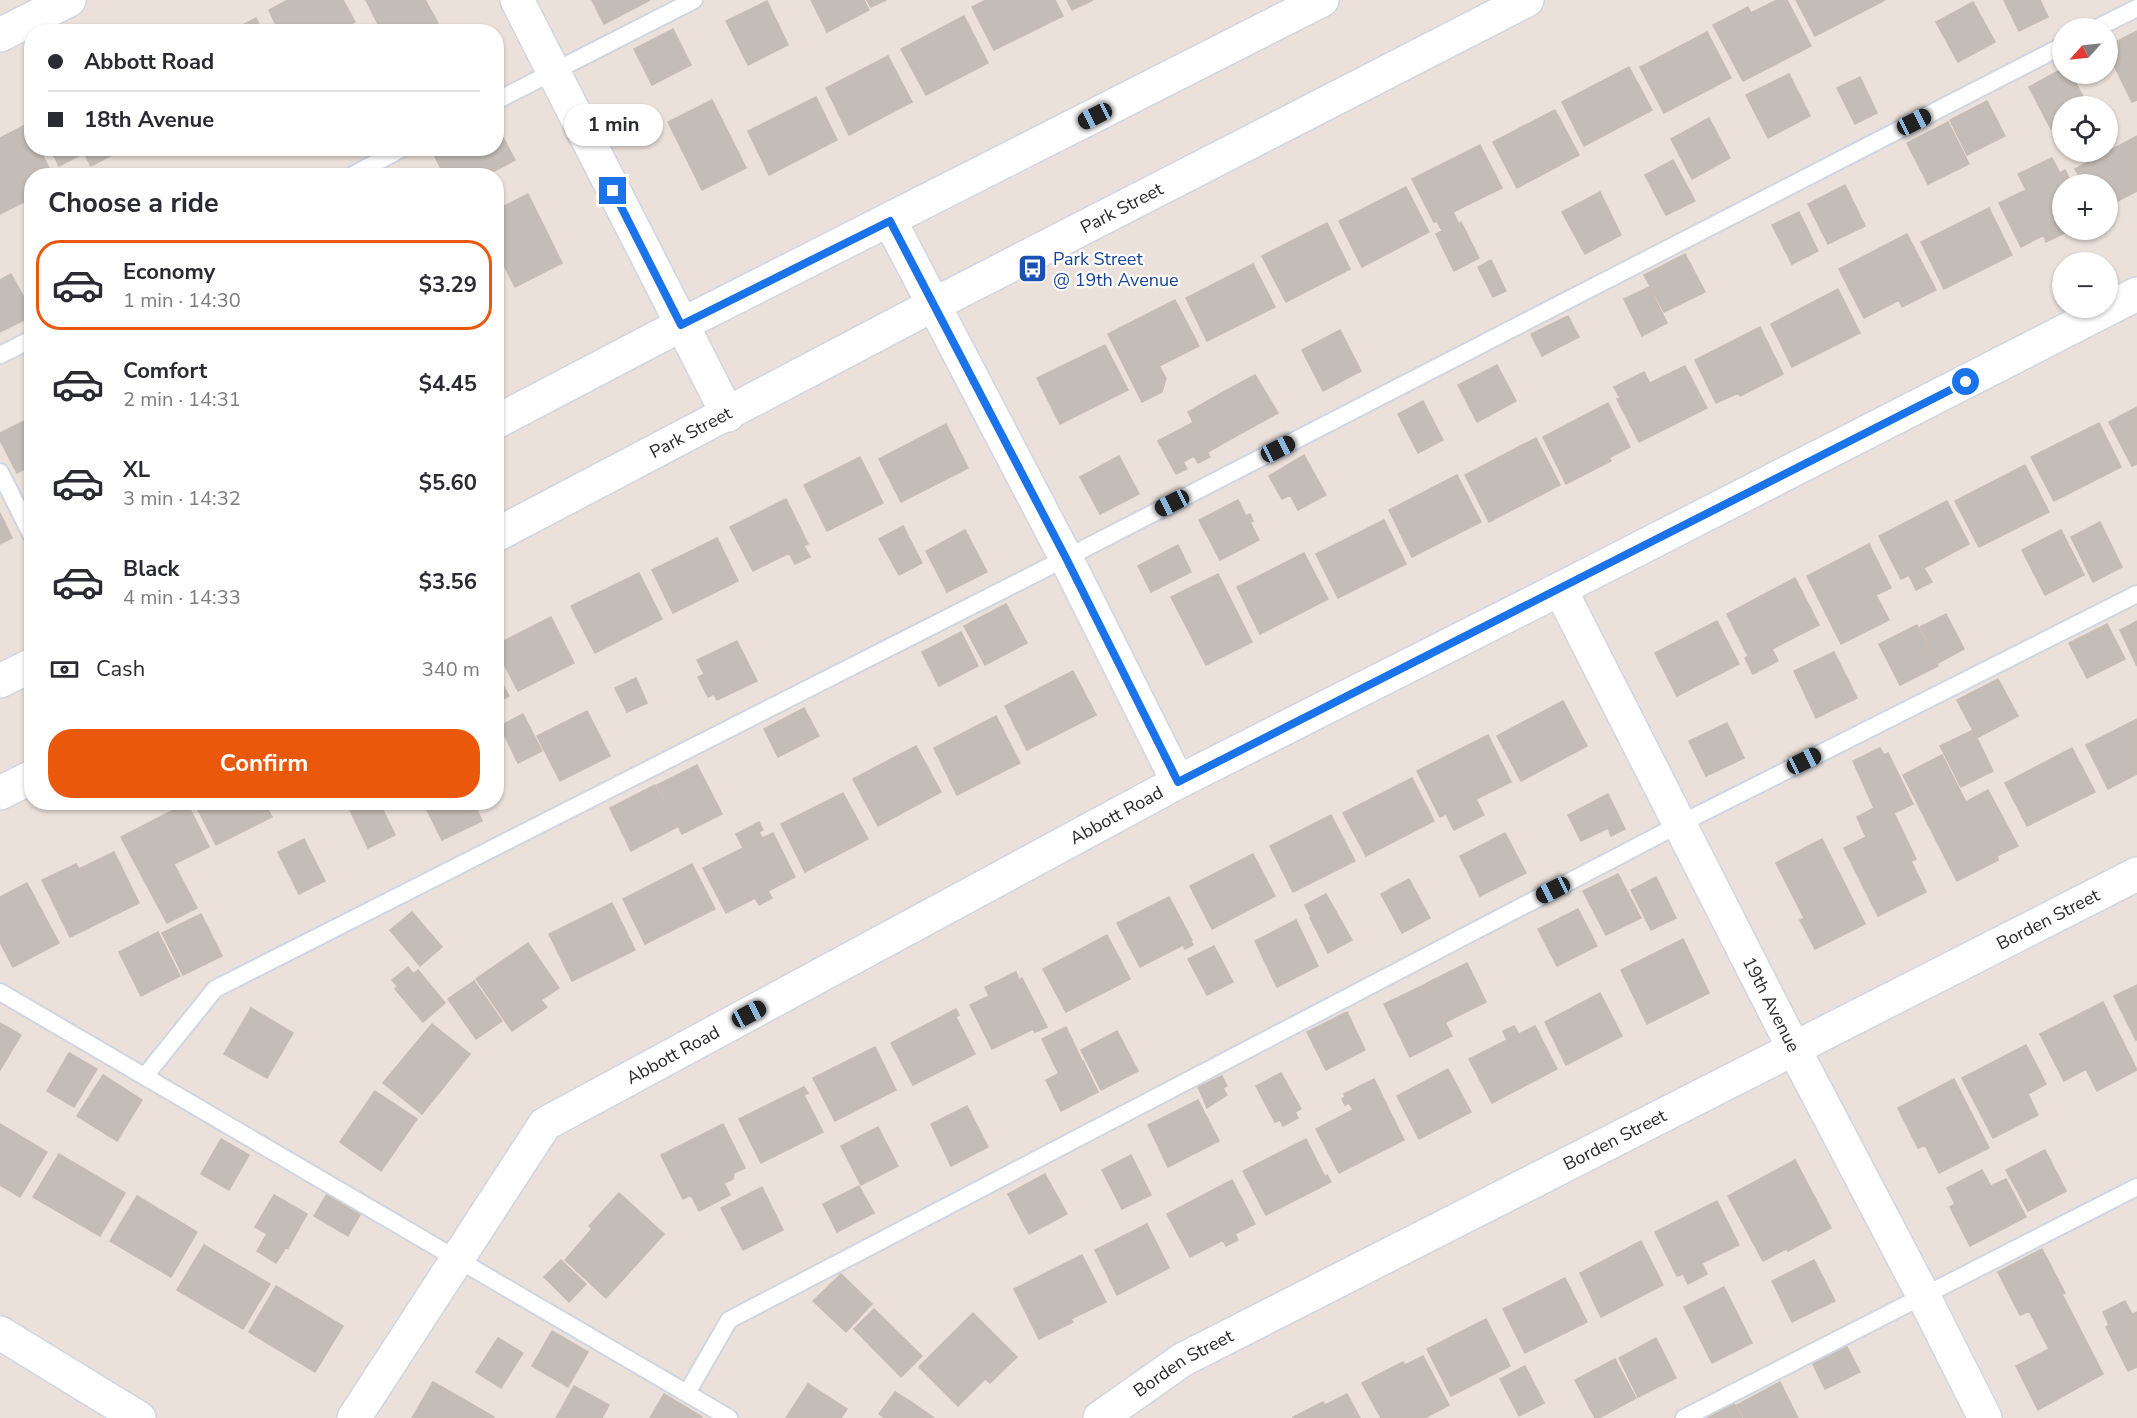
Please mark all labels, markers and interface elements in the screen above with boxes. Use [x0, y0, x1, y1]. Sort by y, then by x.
north arrow [2052, 18, 2118, 84]
map controls [2052, 18, 2118, 318]
text: Abbott Road [84, 47, 214, 77]
button: locate [2052, 96, 2118, 162]
car [1075, 100, 1115, 132]
callout: 1 min [564, 104, 662, 146]
text: 18th Avenue [84, 105, 214, 135]
car [1894, 106, 1934, 138]
text: 1 min [588, 111, 639, 138]
button: + [2052, 174, 2118, 240]
route end [599, 177, 626, 204]
street label: Park Street [1076, 177, 1168, 239]
text: Choose a ride [48, 185, 219, 222]
place label: Park Street @ 19th Avenue [1053, 247, 1179, 292]
button: − [2052, 252, 2118, 318]
bus stop icon: Park Street @ 19th Avenue [1016, 253, 1048, 285]
text: Economy [123, 257, 215, 287]
icon: car [51, 258, 105, 312]
text: $3.29 [419, 270, 477, 300]
text: 1 min · 14:30 [123, 287, 241, 314]
text: Comfort [123, 356, 207, 386]
icon: car [51, 357, 105, 411]
route start [1952, 368, 1979, 395]
text: $4.45 [419, 369, 477, 399]
text: 2 min · 14:31 [123, 386, 241, 413]
street label: Park Street [645, 401, 737, 464]
car [1258, 433, 1298, 465]
text: XL [123, 455, 150, 485]
icon: car [51, 456, 105, 510]
text: $5.60 [419, 468, 477, 498]
text: 3 min · 14:32 [123, 485, 241, 512]
car [1152, 487, 1192, 519]
text: Black [123, 554, 179, 584]
icon: car [51, 555, 105, 609]
text: $3.56 [419, 567, 477, 597]
text: 4 min · 14:33 [123, 584, 241, 611]
icon: cash [48, 653, 81, 686]
text: Cash [96, 654, 145, 684]
text: 340 m [422, 656, 480, 683]
button: Confirm [48, 729, 480, 798]
car [1784, 745, 1824, 777]
street label: Abbott Road [1065, 780, 1167, 850]
car [1533, 874, 1573, 906]
street label: Borden Street [1992, 883, 2104, 956]
street label: 19th Avenue [1737, 953, 1806, 1056]
car [729, 998, 769, 1030]
street label: Abbott Road [622, 1020, 724, 1090]
street label: Borden Street [1559, 1103, 1671, 1176]
street label: Borden Street [1129, 1324, 1238, 1403]

